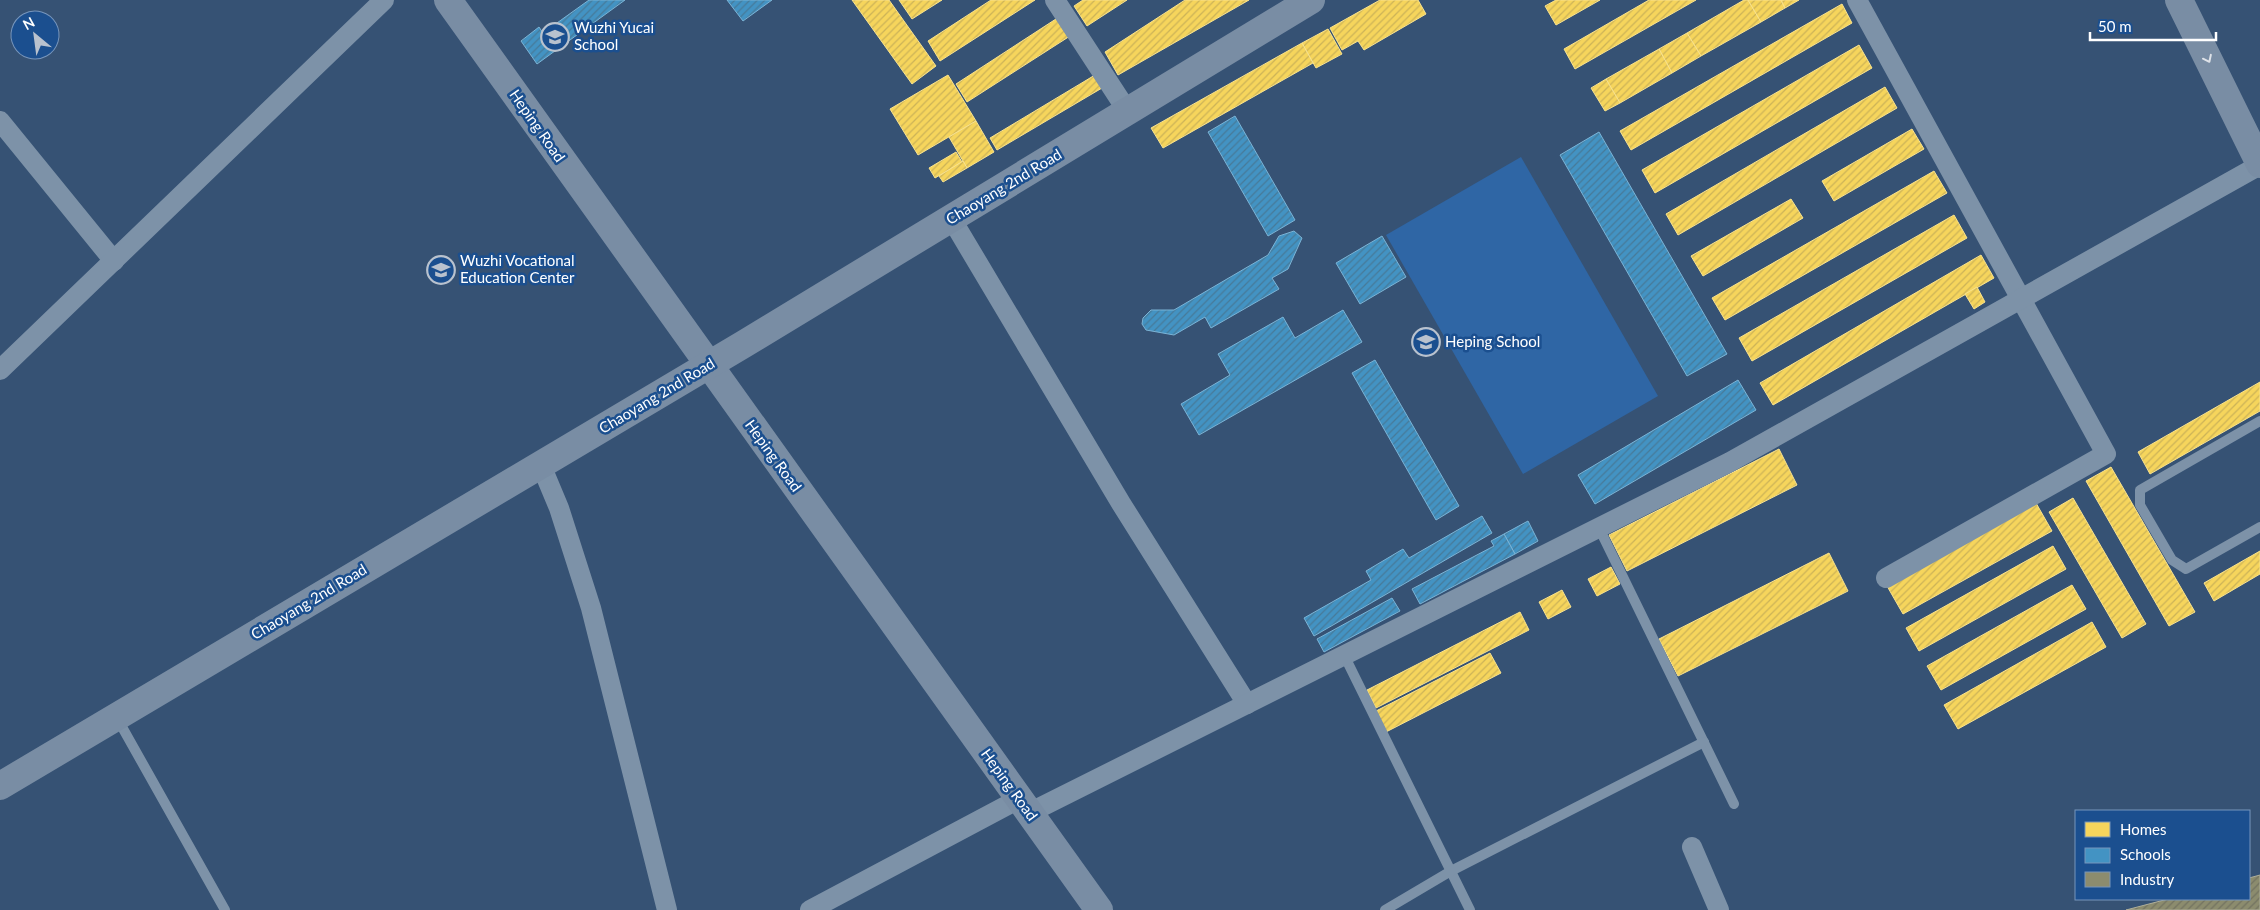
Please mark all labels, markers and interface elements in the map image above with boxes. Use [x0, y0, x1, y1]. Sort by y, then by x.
north arrow [10, 10, 60, 60]
scale bar [2090, 10, 2216, 42]
text: N [20, 13, 37, 33]
text: 50 m [2098, 17, 2132, 35]
place label: Wuzhi Yucai School [574, 18, 654, 53]
school or university icon: Wuzhi Yucai School [540, 22, 570, 52]
one-way arrow [2202, 54, 2212, 63]
street label: Heping Road [506, 86, 569, 165]
street label: Chaoyang 2nd Road [942, 145, 1065, 228]
place label: Wuzhi Vocational Education Center [460, 251, 575, 286]
school or university icon: Wuzhi Vocational Education Center [426, 255, 456, 285]
school or university icon: Heping School [1411, 327, 1441, 357]
place label: Heping School [1445, 332, 1540, 350]
street label: Chaoyang 2nd Road [595, 354, 718, 437]
street label: Heping Road [742, 416, 806, 495]
street label: Chaoyang 2nd Road [247, 560, 370, 643]
street label: Heping Road [978, 745, 1042, 824]
legend [2075, 810, 2250, 900]
text: Homes [2120, 820, 2166, 838]
text: Schools [2120, 845, 2171, 863]
text: Industry [2120, 870, 2175, 888]

